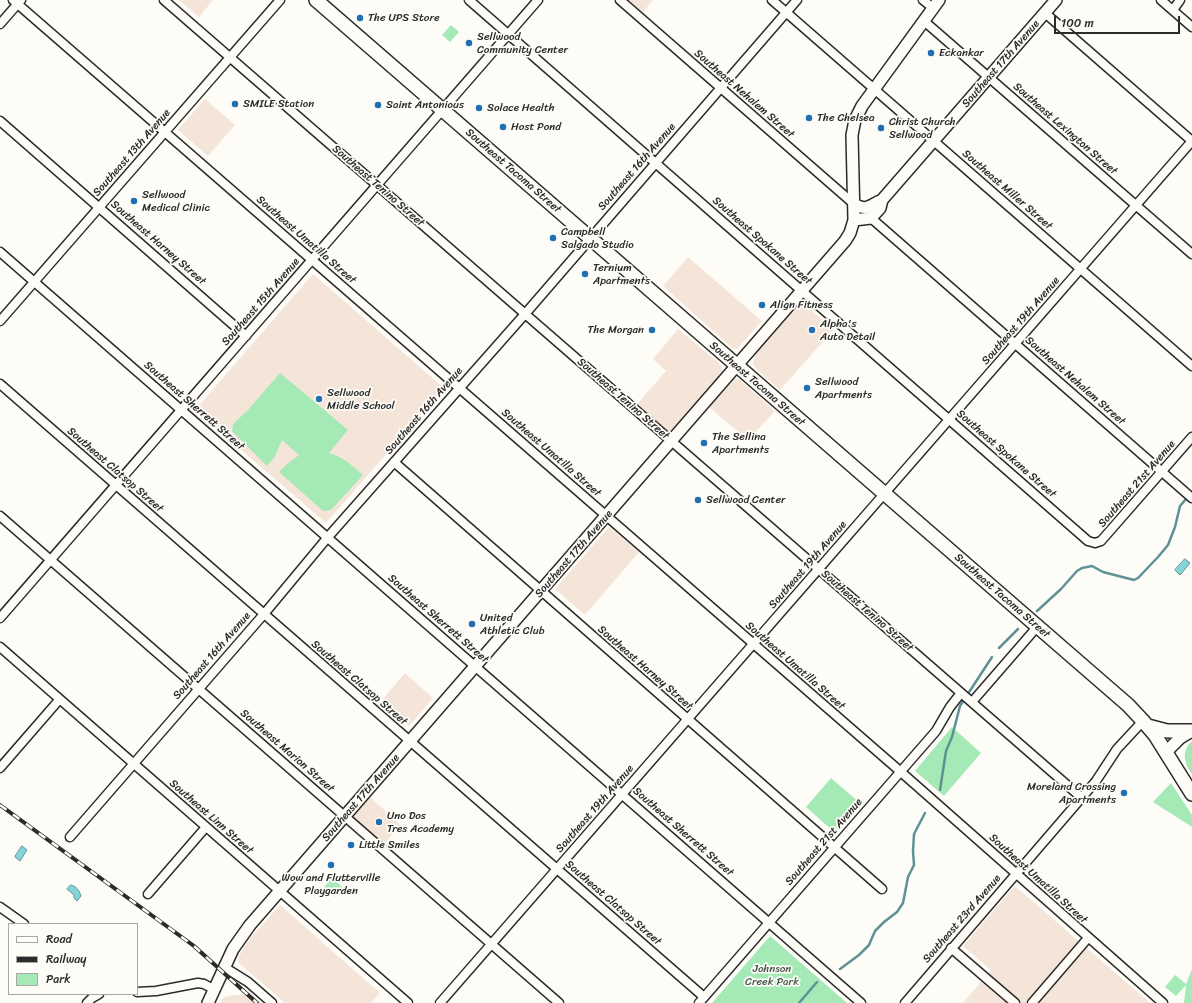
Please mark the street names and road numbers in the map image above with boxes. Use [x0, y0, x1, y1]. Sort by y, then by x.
street label: Southeast 17th Avenue [959, 18, 1043, 110]
street label: Southeast Nehalem Street [691, 47, 797, 141]
street label: Southeast Lexington Street [1010, 80, 1120, 178]
street label: Southeast 13th Avenue [91, 107, 173, 199]
street label: Southeast 16th Avenue [595, 121, 679, 213]
street label: Southeast Tacoma Street [462, 126, 564, 216]
street label: Southeast Tenino Street [329, 142, 427, 230]
street label: Southeast Miller Street [959, 147, 1055, 233]
street label: Southeast Umatilla Street [253, 193, 359, 287]
street label: Southeast Spokane Street [709, 194, 815, 288]
street label: Southeast Harney Street [108, 198, 208, 288]
street label: Southeast 15th Avenue [219, 255, 303, 349]
street label: Southeast 19th Avenue [979, 274, 1063, 368]
street label: Southeast Nehalem Street [1022, 334, 1128, 428]
street label: Southeast Tacoma Street [706, 339, 808, 429]
street label: Southeast Tenino Street [574, 355, 672, 443]
street label: Southeast Sherrett Street [141, 359, 247, 453]
street label: Southeast 16th Avenue [382, 365, 466, 457]
street label: Southeast Umatilla Street [498, 406, 604, 500]
street label: Southeast Spokane Street [953, 407, 1059, 501]
street label: Southeast Clatsop Street [64, 425, 166, 515]
street label: Southeast 21st Avenue [1096, 438, 1178, 530]
street label: Southeast 17th Avenue [532, 508, 616, 600]
street label: Southeast 19th Avenue [766, 518, 850, 612]
street label: Southeast Tacoma Street [951, 551, 1053, 641]
street label: Southeast Tenino Street [818, 567, 916, 655]
street label: Southeast Sherrett Street [385, 572, 491, 666]
street label: Southeast 16th Avenue [170, 610, 254, 702]
street label: Southeast Umatilla Street [742, 619, 848, 713]
street label: Southeast Harney Street [595, 623, 695, 713]
street label: Southeast Clatsop Street [308, 638, 410, 728]
street label: Southeast Marion Street [237, 707, 337, 795]
street label: Southeast 17th Avenue [319, 752, 403, 844]
street label: Southeast 19th Avenue [553, 762, 637, 856]
street label: Southeast Linn Street [166, 777, 256, 857]
street label: Southeast Sherrett Street [630, 785, 736, 879]
street label: Southeast 21st Avenue [783, 796, 865, 888]
street label: Southeast Umatilla Street [986, 831, 1090, 927]
street label: Southeast Clatsop Street [562, 858, 664, 948]
street label: Southeast 23rd Avenue [920, 872, 1004, 966]

